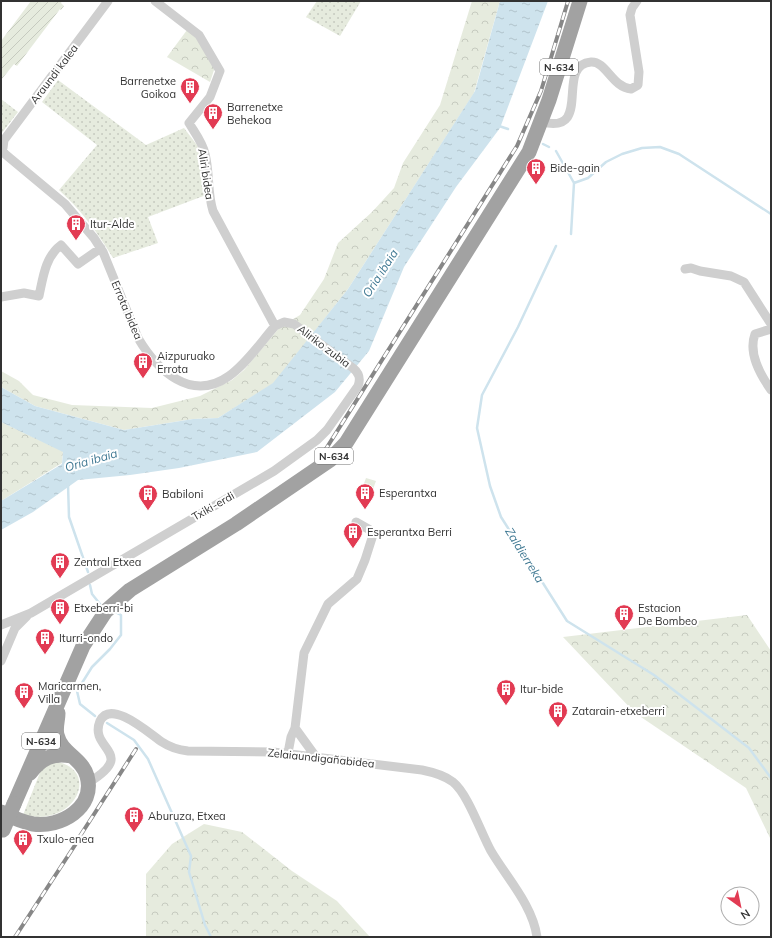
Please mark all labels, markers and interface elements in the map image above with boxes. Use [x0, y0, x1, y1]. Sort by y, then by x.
street label: Araundi kalea [27, 41, 81, 107]
road number: N-634 [540, 59, 578, 75]
place label: Barrenetxe Goikoa [120, 74, 176, 101]
building icon: Barrenetxe Goikoa [179, 76, 201, 104]
place label: Barrenetxe Behekoa [227, 100, 283, 127]
building icon: Barrenetxe Behekoa [202, 102, 224, 130]
street label: Aliri bidea [195, 148, 217, 200]
building icon: Bide-gain [525, 157, 547, 185]
place label: Bide-gain [550, 161, 600, 175]
building icon: Itur-Alde [65, 213, 87, 241]
place label: Itur-Alde [90, 217, 135, 231]
water label: Oria ibaia [359, 246, 401, 300]
street label: Errota bidea [108, 279, 146, 341]
street label: Aliriko zubia [295, 322, 353, 370]
place label: Aizpuruako Errota [157, 349, 215, 376]
building icon: Aizpuruako Errota [132, 351, 154, 379]
water label: Oria ibaia [63, 445, 119, 475]
road number: N-634 [315, 448, 353, 464]
building icon: Esperantxa [354, 482, 376, 510]
building icon: Babiloni [137, 483, 159, 511]
place label: Esperantxa [379, 486, 437, 500]
place label: Babiloni [162, 487, 203, 501]
street label: Txiki-erdi [189, 488, 237, 524]
building icon: Esperantxa Berri [342, 521, 364, 549]
place label: Esperantxa Berri [367, 525, 452, 539]
water label: Zaldierreka [502, 525, 548, 585]
building icon: Zentral Etxea [49, 551, 71, 579]
place label: Zentral Etxea [74, 555, 141, 569]
building icon: Etxeberri-bi [49, 597, 71, 625]
place label: Etxeberri-bi [74, 601, 133, 615]
place label: Estacion De Bombeo [638, 601, 697, 628]
building icon: Estacion De Bombeo [613, 603, 635, 631]
building icon: Iturri-ondo [34, 627, 56, 655]
place label: Iturri-ondo [59, 631, 113, 645]
building icon: Itur-bide [495, 678, 517, 706]
place label: Maricarmen, Villa [38, 679, 101, 706]
building icon: Maricarmen, Villa [13, 681, 35, 709]
place label: Itur-bide [520, 682, 563, 696]
building icon: Zatarain-etxeberri [547, 700, 569, 728]
place label: Zatarain-etxeberri [572, 704, 665, 718]
road number: N-634 [22, 733, 60, 749]
street label: Zelaiaundigañabidea [267, 745, 375, 771]
building icon: Aburuza, Etxea [123, 805, 145, 833]
place label: Aburuza, Etxea [148, 809, 226, 823]
building icon: Txulo-enea [12, 828, 34, 856]
place label: Txulo-enea [37, 832, 94, 846]
north arrow [720, 886, 760, 926]
text: N [738, 906, 753, 923]

